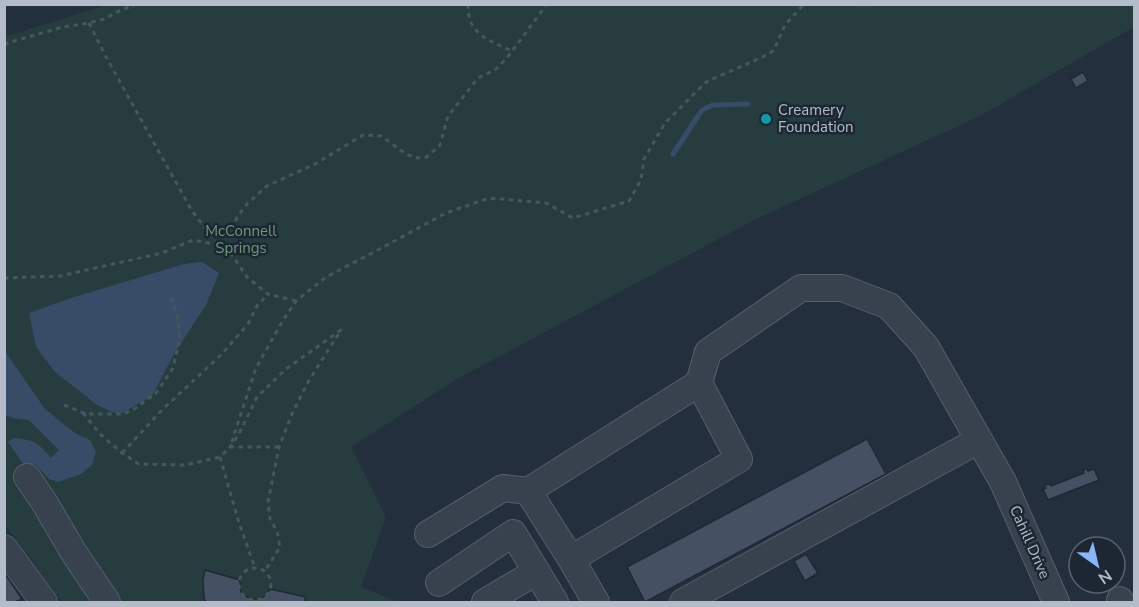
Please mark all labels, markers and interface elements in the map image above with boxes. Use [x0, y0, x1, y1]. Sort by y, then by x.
place label: Creamery Foundation [778, 100, 854, 137]
marker: Creamery Foundation [759, 112, 773, 126]
park label: McConnell Springs [205, 221, 277, 258]
street label: Cahill Drive [1005, 502, 1055, 582]
north arrow [1067, 535, 1127, 595]
text: N [1094, 564, 1116, 589]

